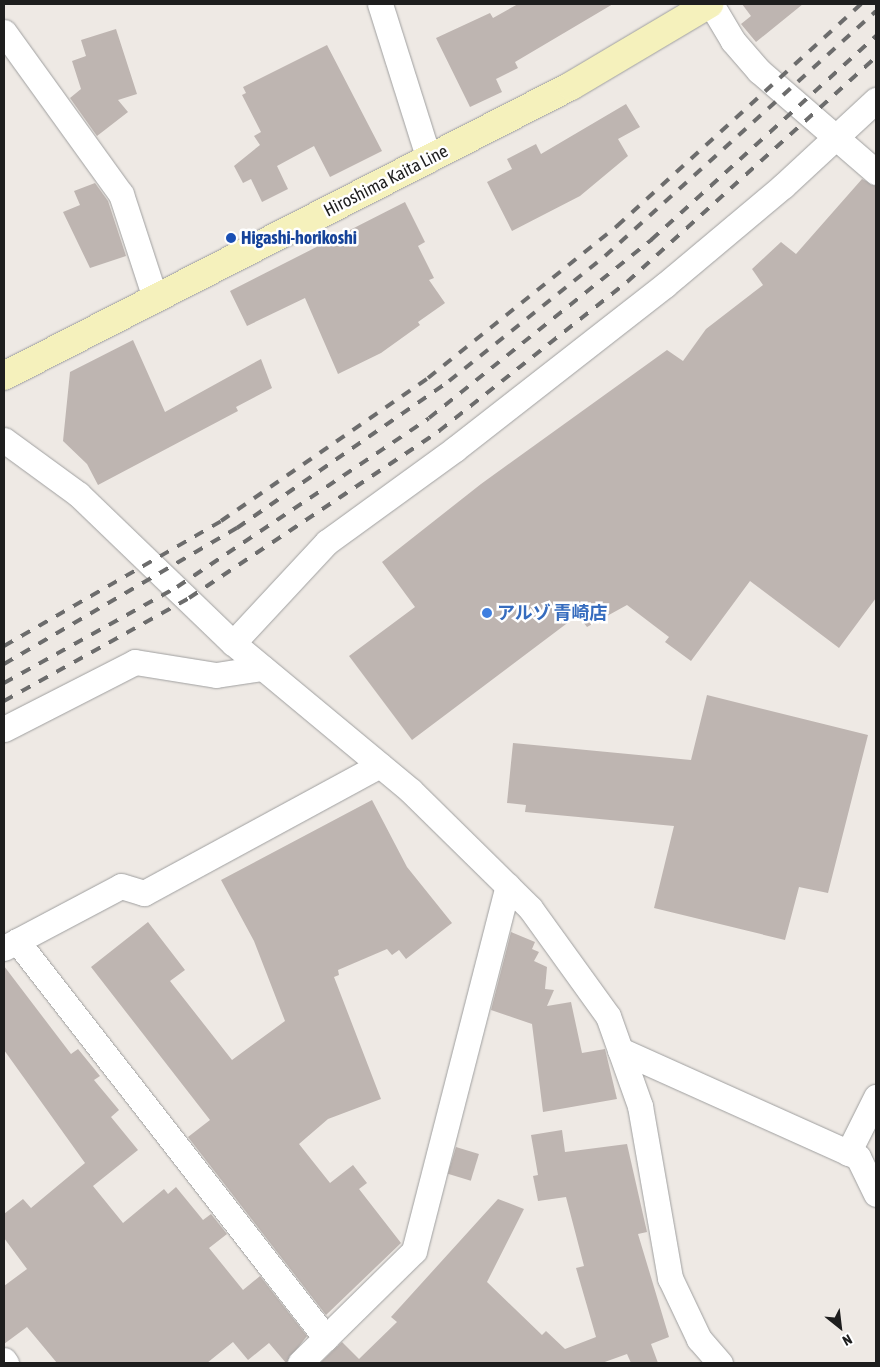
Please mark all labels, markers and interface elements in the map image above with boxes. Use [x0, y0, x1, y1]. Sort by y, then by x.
street label: Hiroshima Kaita Line [320, 140, 452, 222]
place label: Higashi-horikoshi [241, 227, 357, 249]
marker: Higashi-horikoshi [225, 232, 237, 244]
place label: アルゾ 青崎店 [497, 602, 607, 624]
marker: アルゾ 青崎店 [481, 607, 493, 619]
north arrow [815, 1302, 865, 1352]
text: N [840, 1331, 855, 1349]

